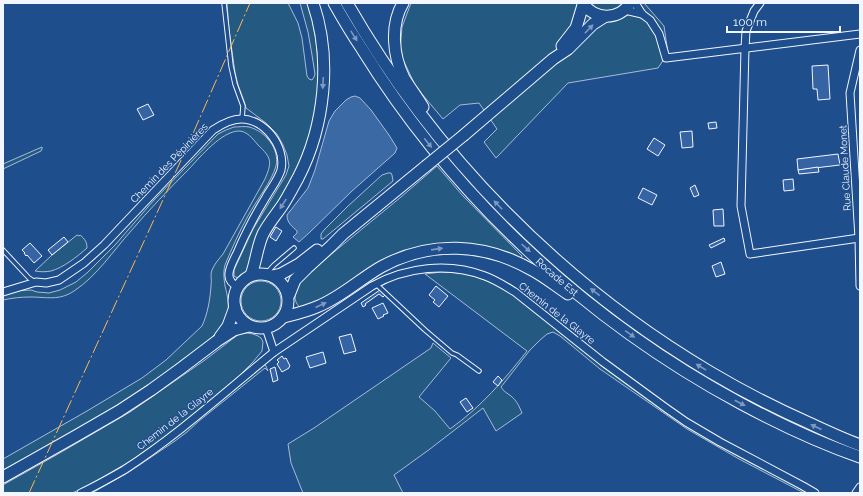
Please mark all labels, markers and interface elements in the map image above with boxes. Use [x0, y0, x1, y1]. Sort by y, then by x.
scale bar [727, 8, 840, 34]
text: 100 m [733, 15, 767, 29]
one-way arrow [584, 24, 593, 34]
one-way arrow [350, 31, 358, 42]
one-way arrow [320, 77, 327, 89]
street label: Chemin des Pépinières [128, 121, 210, 205]
street label: Rue Claude Monet [837, 124, 853, 211]
one-way arrow [424, 137, 433, 148]
one-way arrow [279, 199, 286, 210]
one-way arrow [493, 200, 503, 210]
one-way arrow [521, 244, 531, 253]
one-way arrow [431, 246, 443, 252]
street label: Rocade Est [534, 255, 581, 298]
street label: Chemin de la Glayre [517, 280, 597, 346]
one-way arrow [589, 288, 600, 297]
one-way arrow [315, 302, 327, 308]
one-way arrow [625, 330, 635, 338]
one-way arrow [695, 363, 707, 370]
street label: Chemin de la Glayre [135, 386, 215, 452]
one-way arrow [734, 399, 746, 406]
one-way arrow [810, 423, 822, 429]

